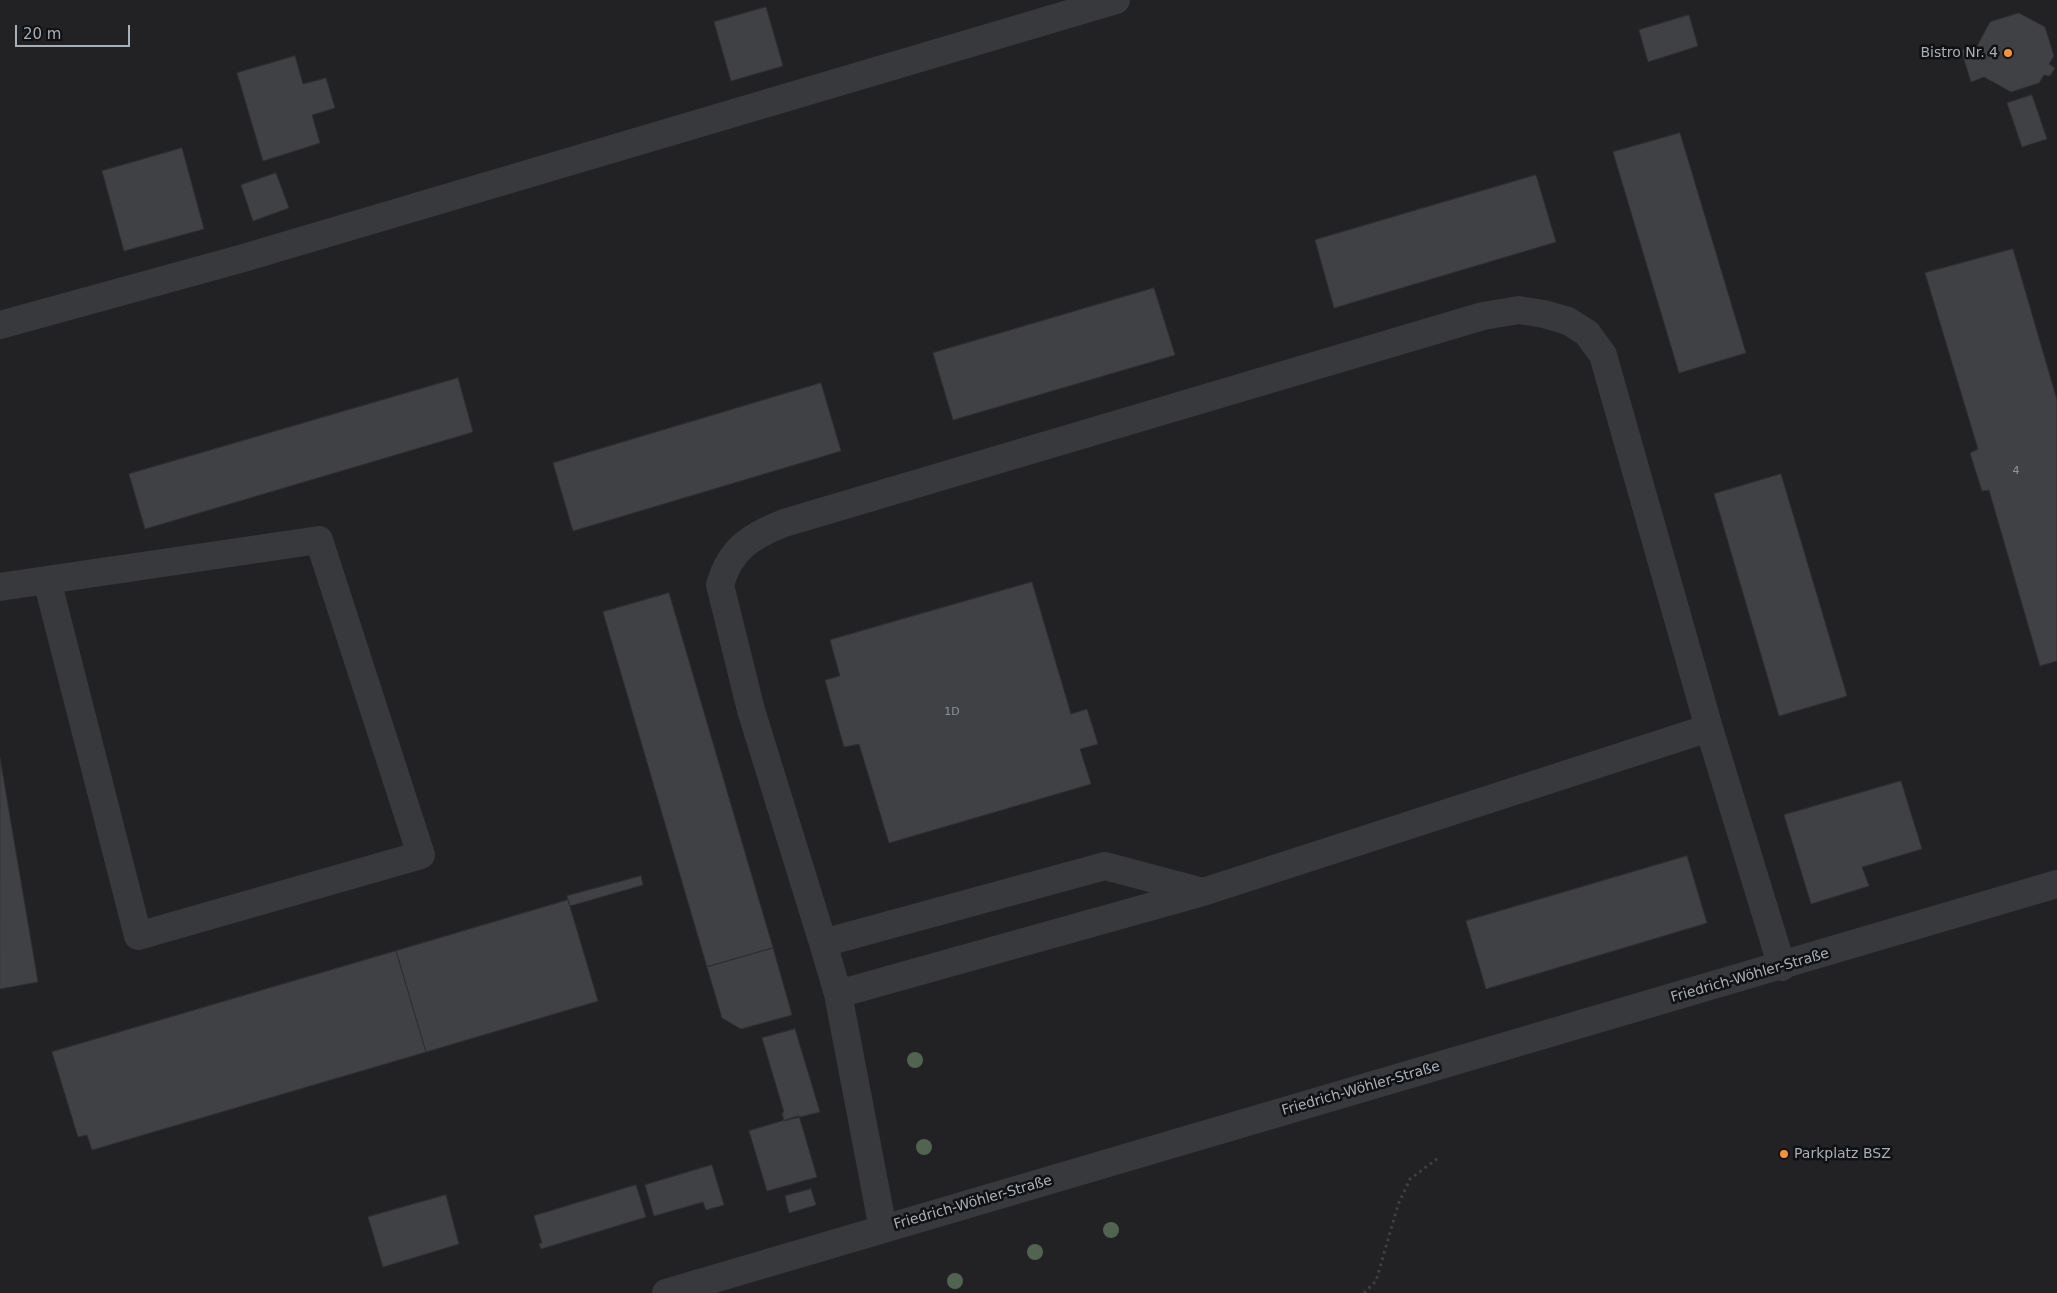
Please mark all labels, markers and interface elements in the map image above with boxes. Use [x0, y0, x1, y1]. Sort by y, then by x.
scale bar [18, 15, 132, 47]
text: 20 m [23, 25, 61, 43]
place label: Bistro Nr. 4 [1921, 45, 1998, 61]
marker: Bistro Nr. 4 [2002, 47, 2014, 59]
house number: 4 [2013, 464, 2019, 478]
house number: 1D [944, 705, 960, 719]
street label: Friedrich-Wöhler-Straße [1669, 945, 1831, 1007]
street label: Friedrich-Wöhler-Straße [1280, 1058, 1442, 1120]
place label: Parkplatz BSZ [1794, 1146, 1891, 1162]
marker: Parkplatz BSZ [1778, 1148, 1790, 1160]
street label: Friedrich-Wöhler-Straße [892, 1172, 1054, 1234]

